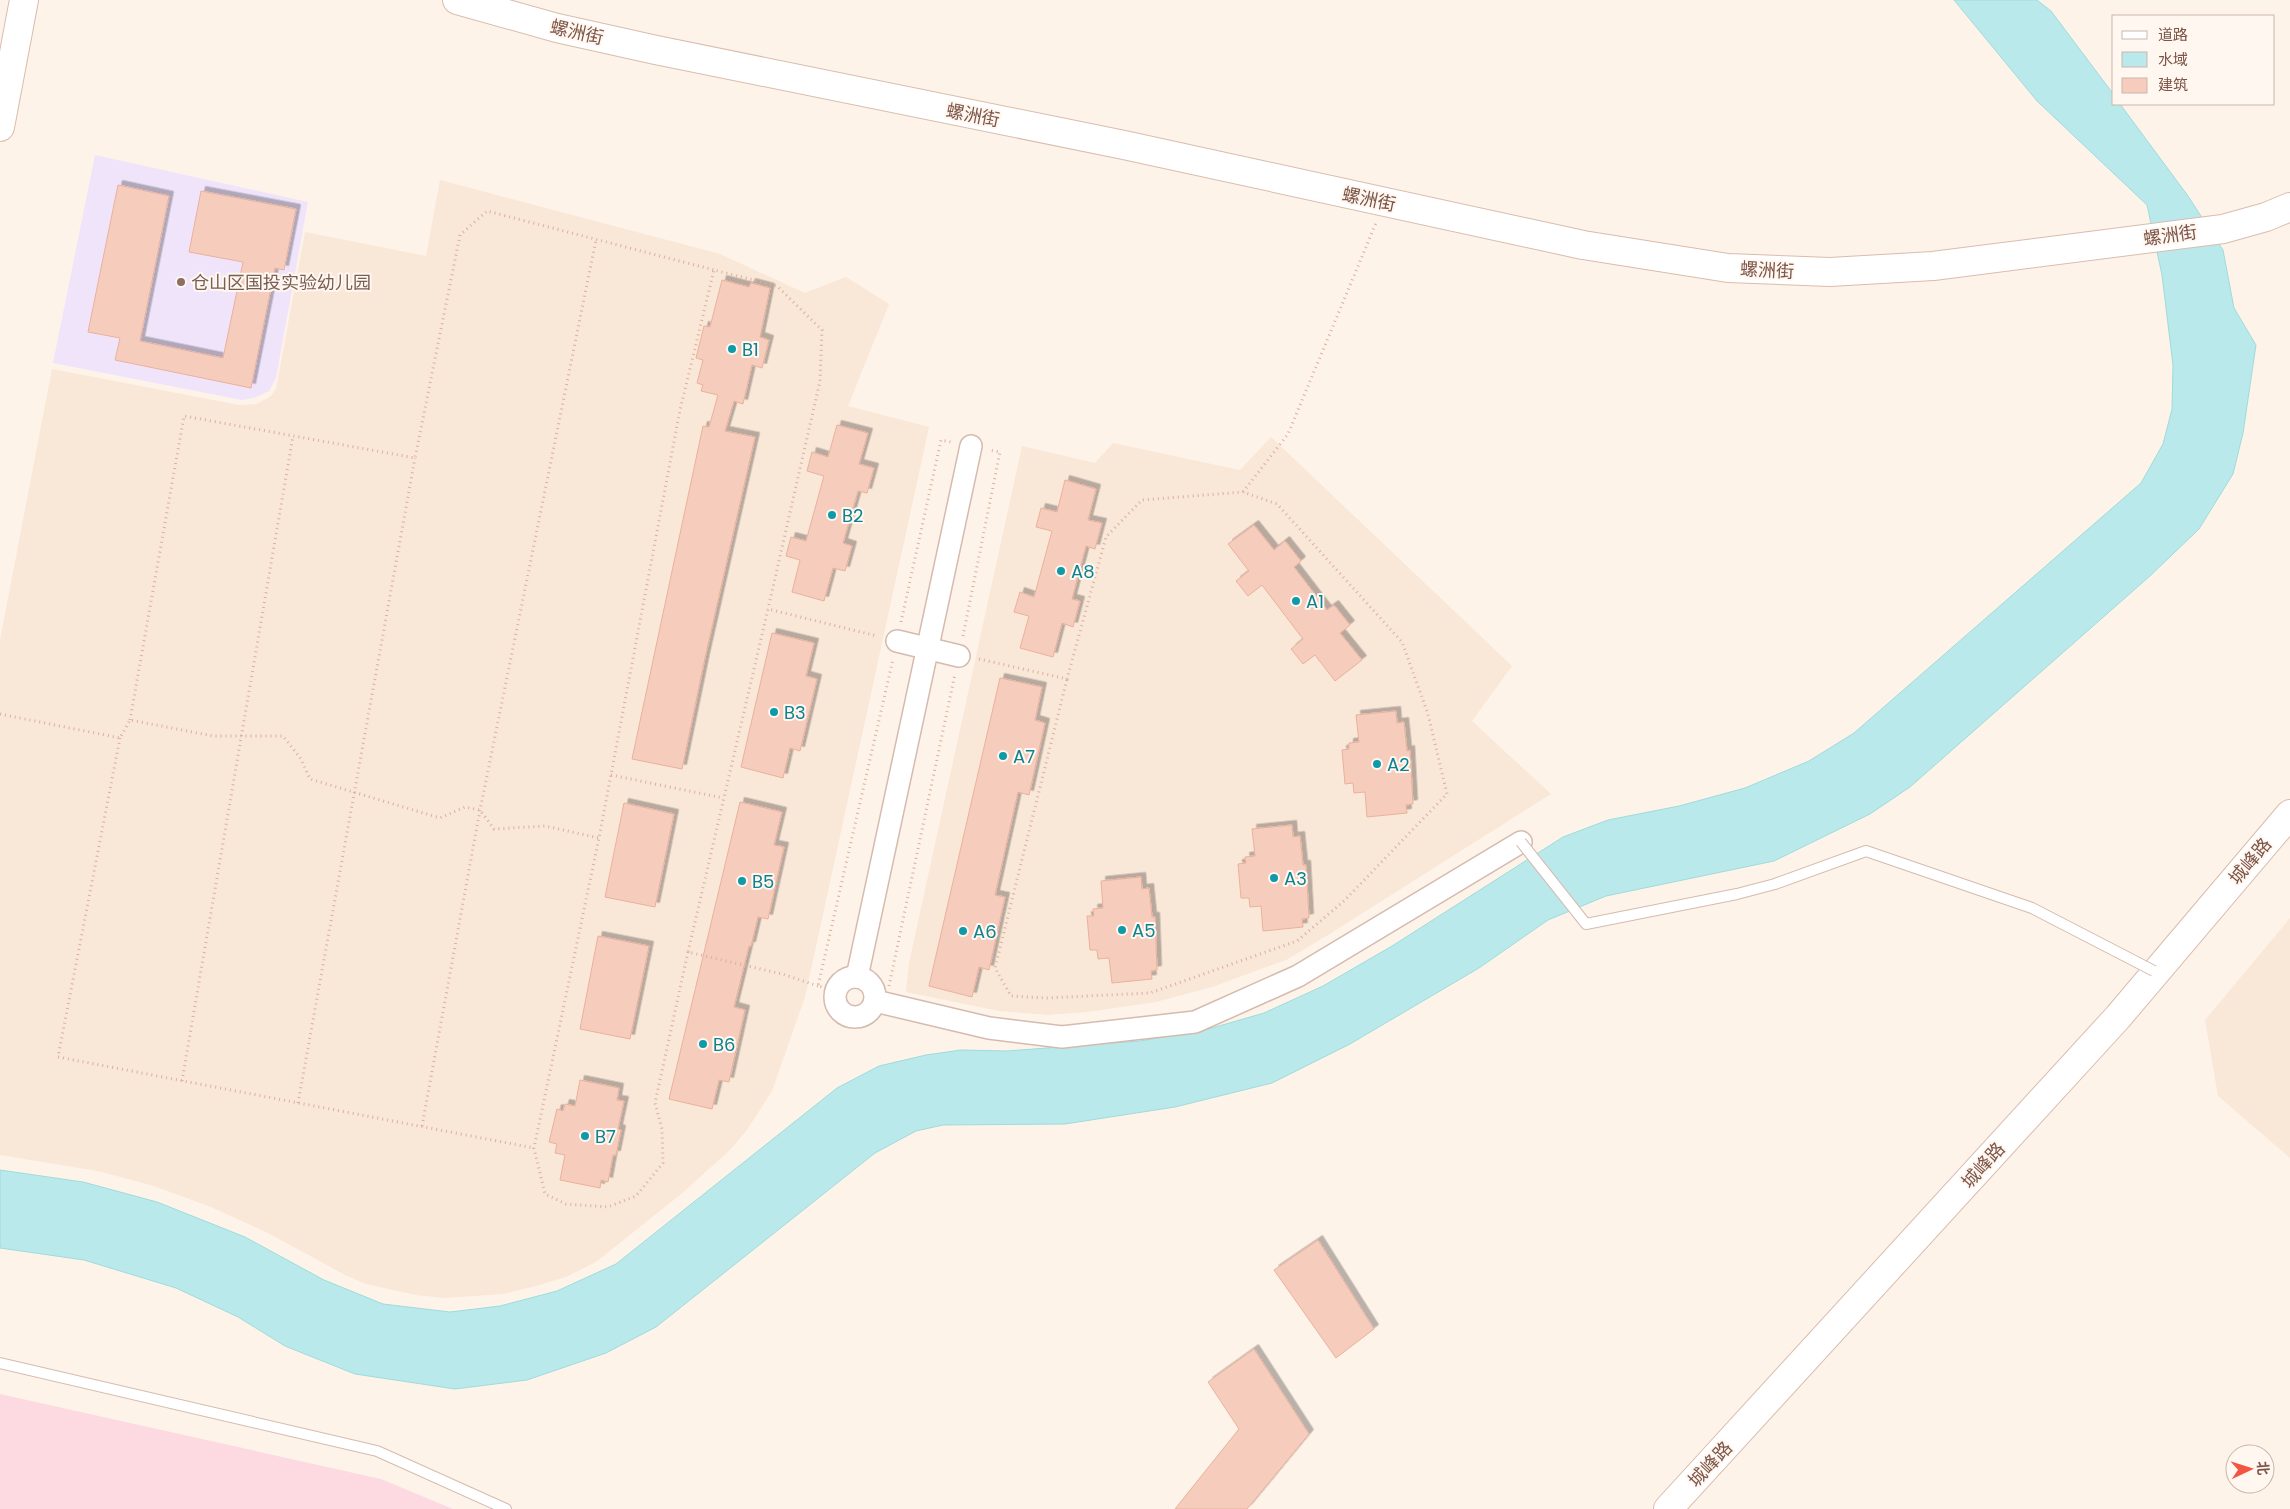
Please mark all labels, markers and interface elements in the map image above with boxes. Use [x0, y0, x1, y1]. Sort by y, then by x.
street label: 螺洲街 [548, 14, 606, 50]
legend [2112, 15, 2275, 105]
text: 道路 [2158, 24, 2188, 45]
text: 水域 [2158, 49, 2188, 70]
text: 建筑 [2158, 74, 2188, 95]
street label: 螺洲街 [944, 98, 1002, 132]
street label: 螺洲街 [1340, 181, 1398, 217]
street label: 螺洲街 [2142, 219, 2198, 251]
street label: 螺洲街 [1739, 256, 1795, 284]
place label: 仓山区国投实验幼儿园 [191, 270, 371, 295]
marker: 仓山区国投实验幼儿园 [175, 276, 187, 288]
place label: B1 [742, 337, 759, 362]
marker: B1 [726, 343, 738, 355]
place label: B2 [842, 503, 863, 528]
marker: B2 [826, 509, 838, 521]
place label: A8 [1071, 559, 1095, 584]
marker: A8 [1055, 565, 1067, 577]
place label: A1 [1306, 589, 1324, 614]
marker: A1 [1290, 595, 1302, 607]
place label: B3 [784, 700, 806, 725]
marker: B3 [768, 706, 780, 718]
place label: A7 [1013, 744, 1035, 769]
marker: A7 [997, 750, 1009, 762]
place label: A2 [1387, 752, 1409, 777]
marker: A2 [1371, 758, 1383, 770]
street label: 城峰路 [2223, 832, 2277, 890]
place label: A3 [1284, 866, 1307, 891]
place label: B5 [752, 869, 774, 894]
marker: A3 [1268, 872, 1280, 884]
marker: B5 [736, 875, 748, 887]
place label: A5 [1132, 918, 1155, 943]
place label: A6 [973, 919, 997, 944]
marker: A5 [1116, 924, 1128, 936]
marker: A6 [957, 925, 969, 937]
place label: B6 [713, 1032, 735, 1057]
marker: B6 [697, 1038, 709, 1050]
place label: B7 [595, 1124, 616, 1149]
marker: B7 [579, 1130, 591, 1142]
street label: 城峰路 [1956, 1137, 2010, 1193]
street label: 城峰路 [1682, 1436, 1738, 1492]
north arrow [2225, 1444, 2275, 1494]
text: 北 [2253, 1460, 2273, 1476]

